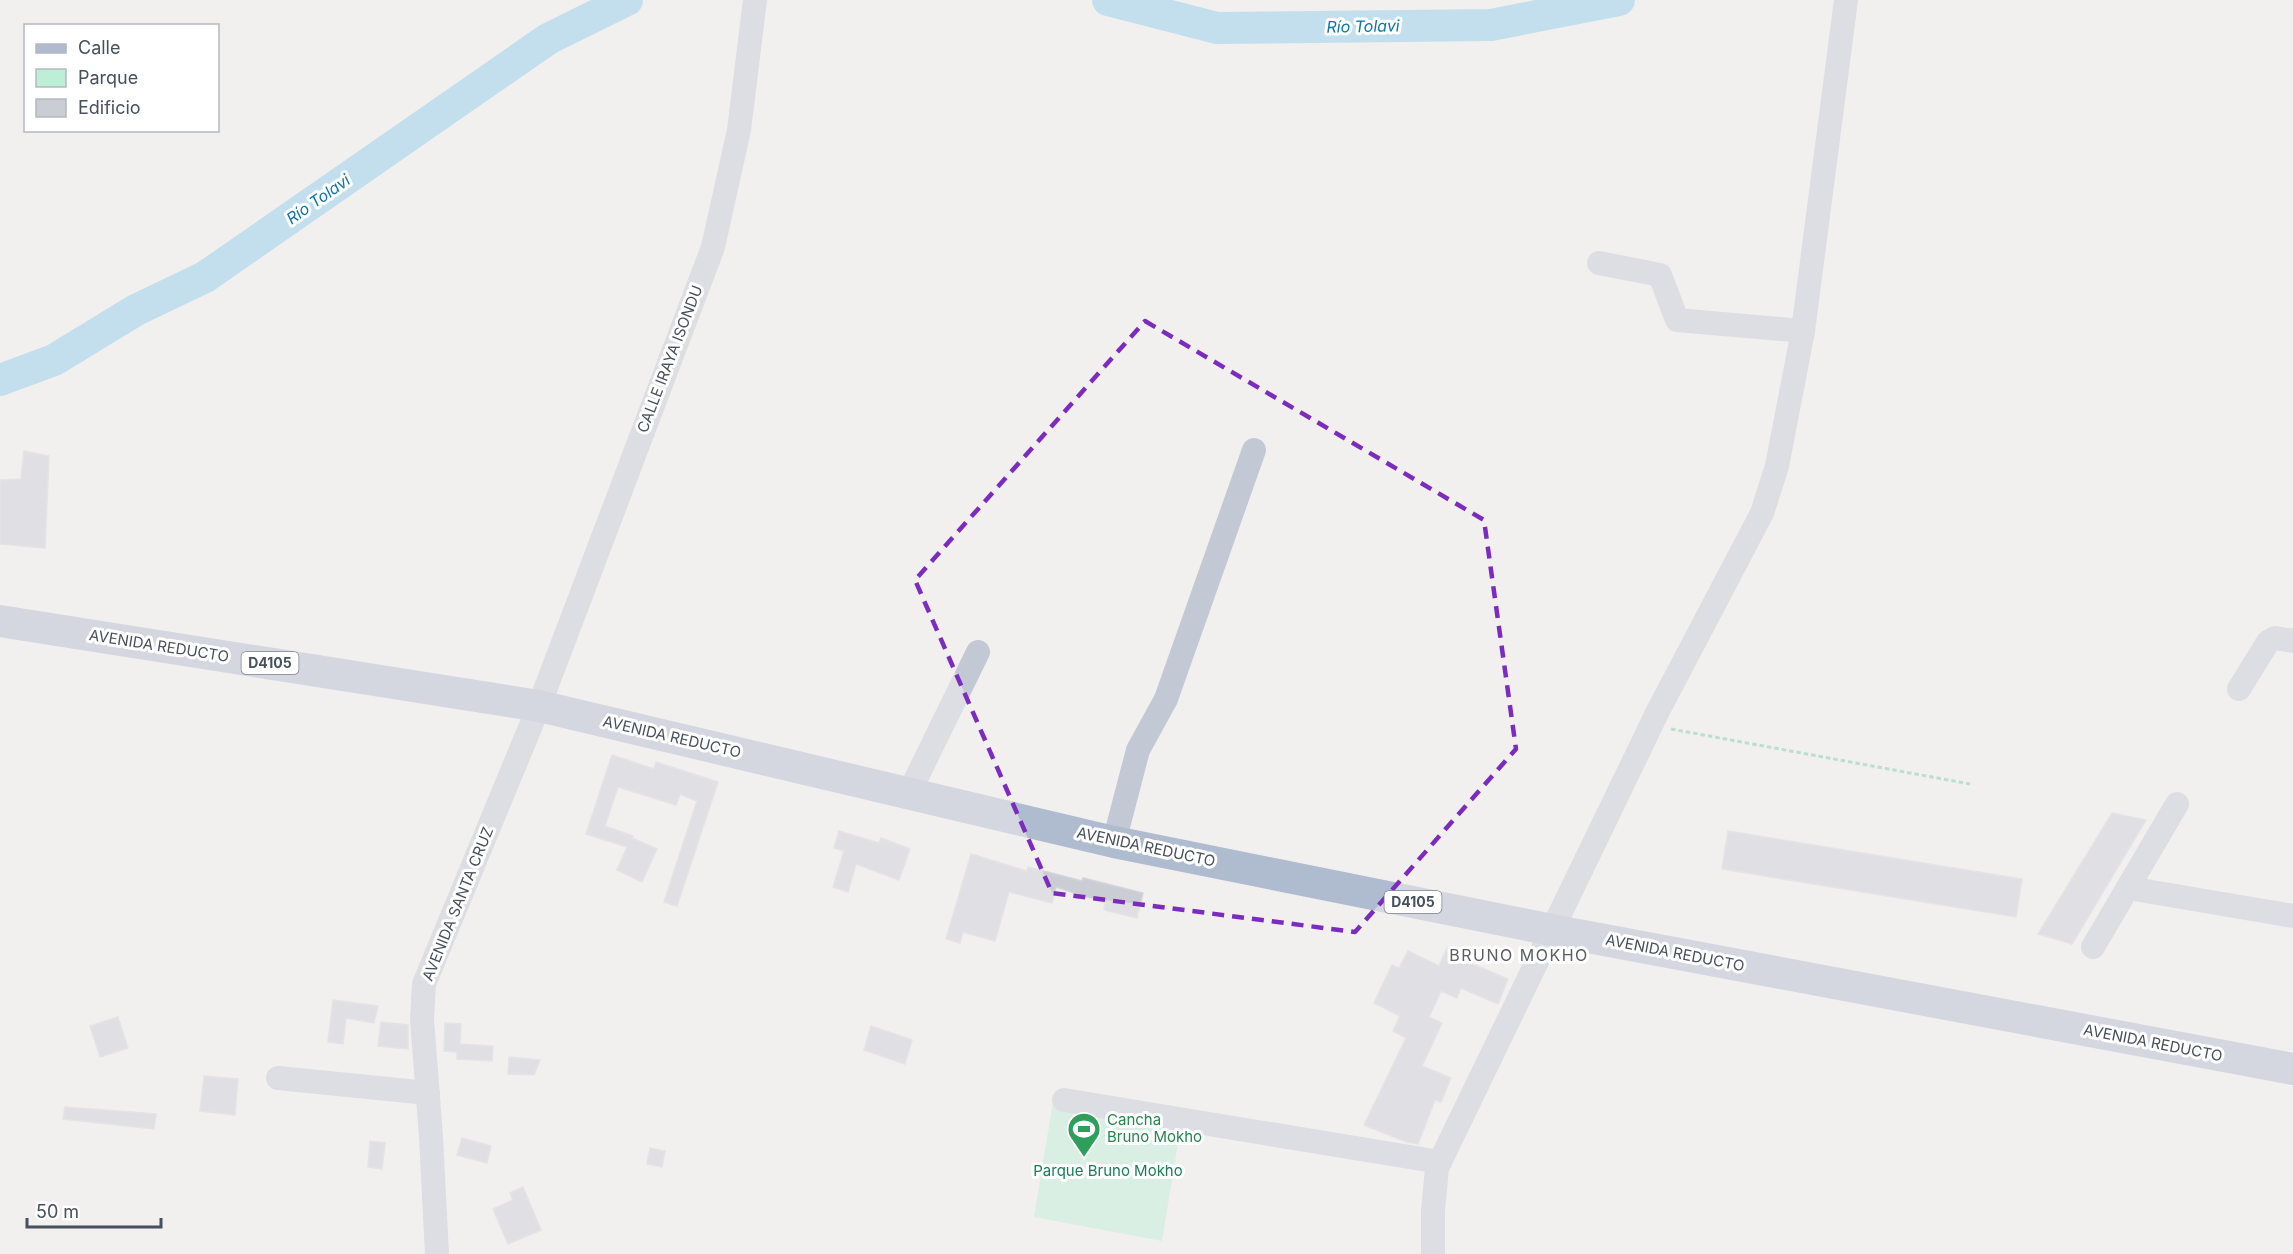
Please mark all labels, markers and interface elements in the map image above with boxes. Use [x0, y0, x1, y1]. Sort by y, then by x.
water label: Río Tolavi [1326, 15, 1401, 37]
legend [24, 24, 219, 132]
text: Calle [78, 37, 120, 58]
text: Parque [78, 67, 138, 88]
text: Edificio [78, 97, 141, 118]
water label: Río Tolavi [282, 169, 355, 228]
street label: CALLE IRAYA ISONDU [633, 283, 706, 435]
street label: AVENIDA REDUCTO [88, 625, 230, 666]
road number: D4105 [242, 652, 298, 674]
street label: AVENIDA REDUCTO [601, 711, 743, 762]
street label: AVENIDA REDUCTO [1075, 823, 1217, 870]
street label: AVENIDA SANTA CRUZ [418, 824, 497, 984]
road number: D4105 [1384, 891, 1442, 913]
street label: AVENIDA REDUCTO [1604, 930, 1746, 975]
district label: BRUNO MOKHO [1449, 945, 1589, 965]
street label: AVENIDA REDUCTO [2082, 1020, 2224, 1065]
place label: Cancha Bruno Mokho [1107, 1110, 1202, 1146]
sports icon: Cancha Bruno Mokho [1066, 1111, 1102, 1158]
park label: Parque Bruno Mokho [1033, 1161, 1183, 1180]
scale bar [27, 1191, 160, 1229]
text: 50 m [36, 1201, 79, 1222]

